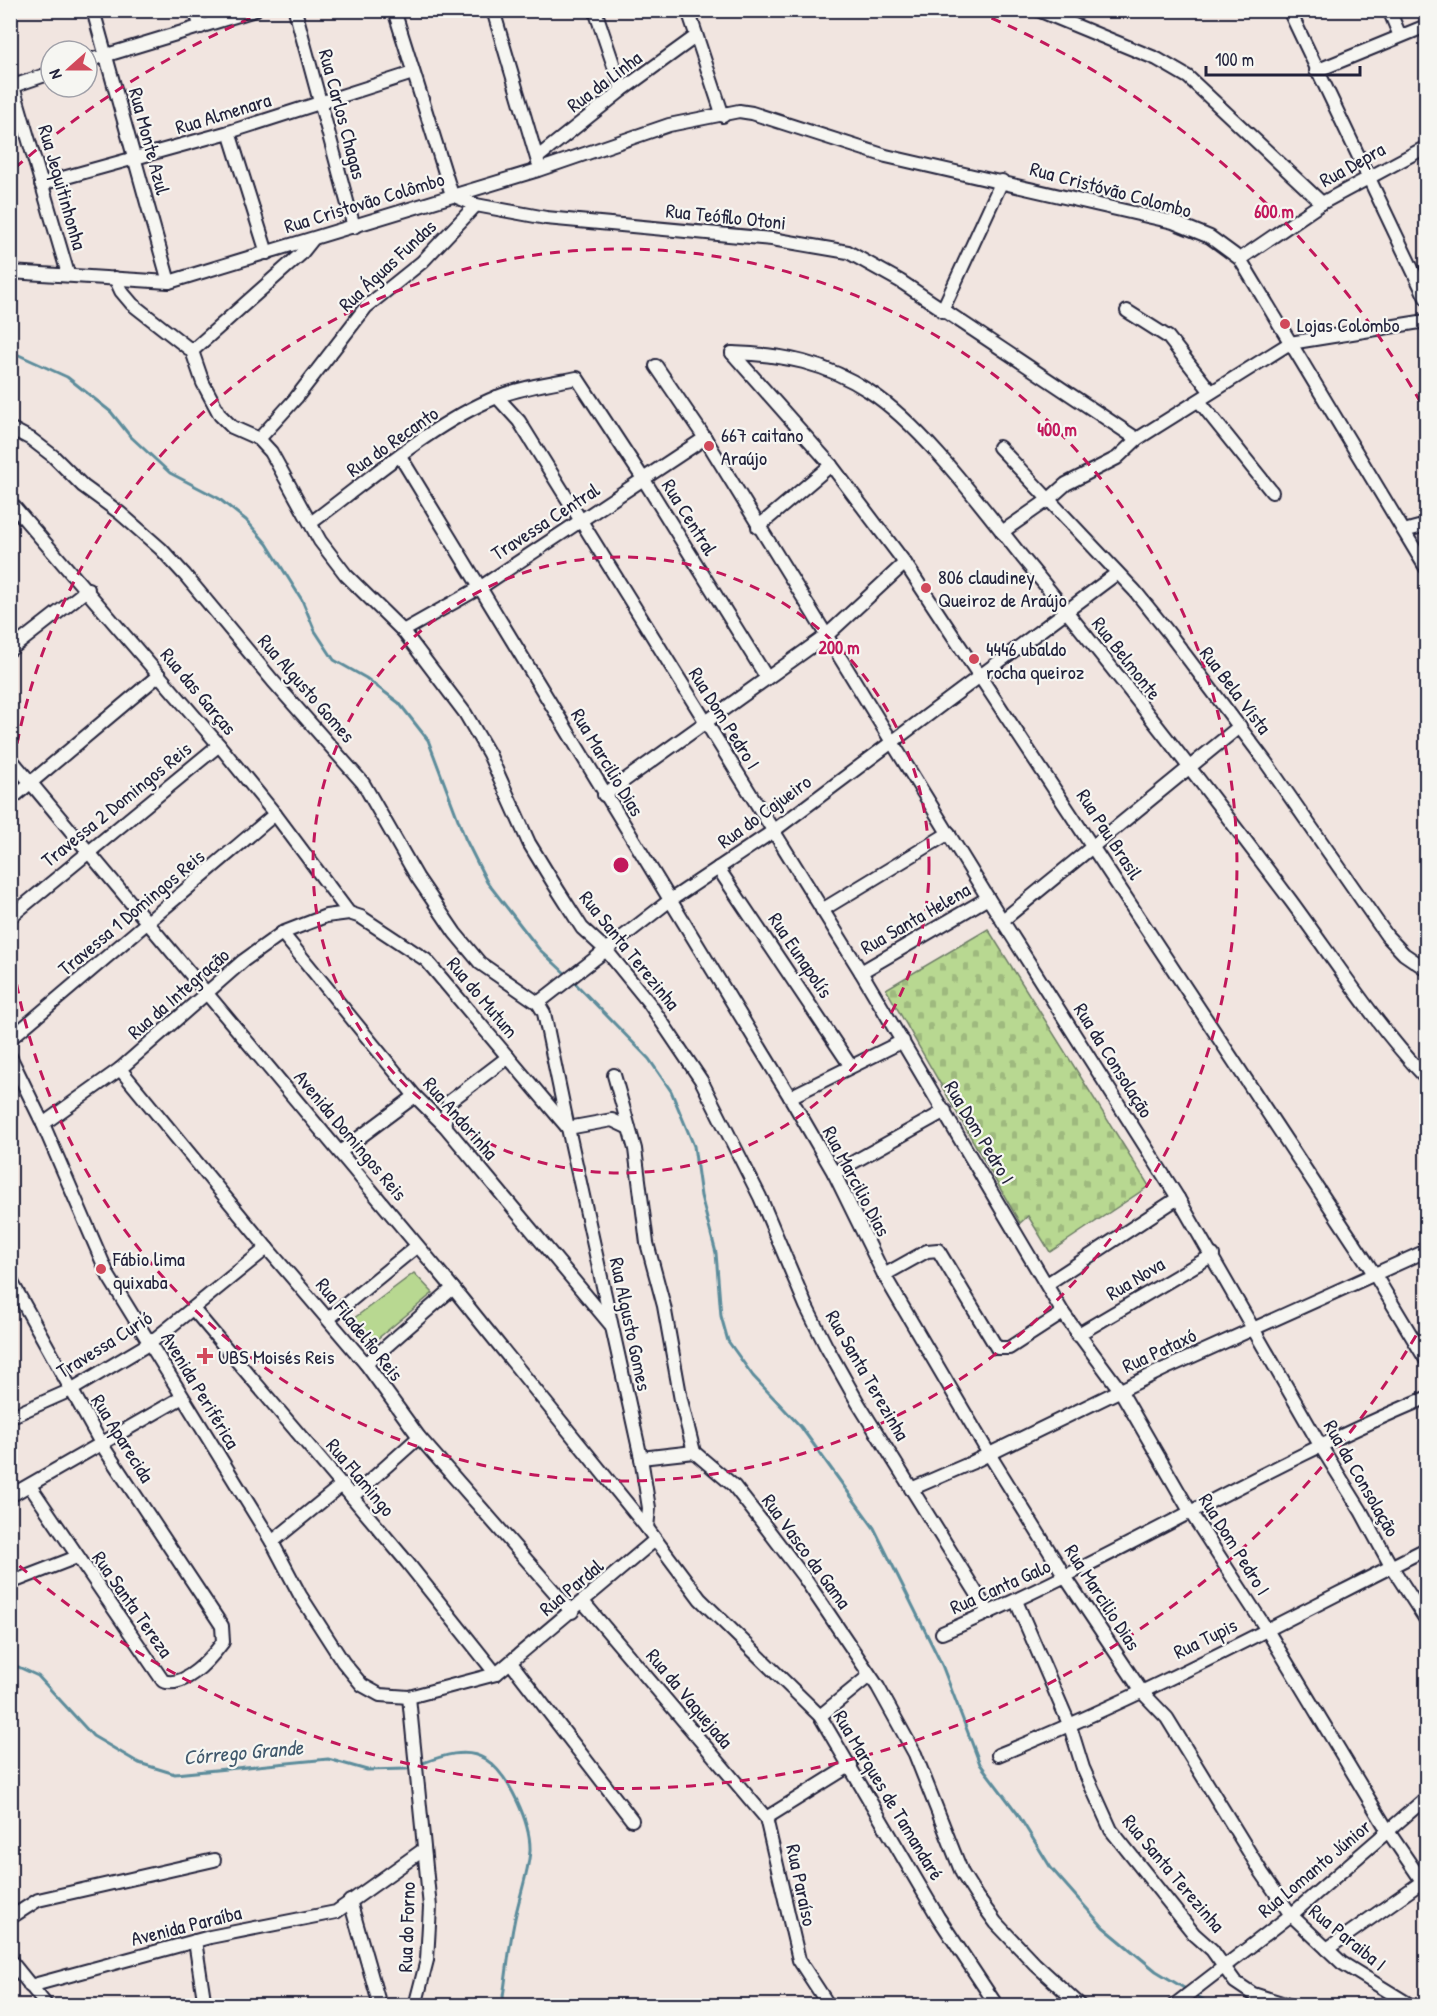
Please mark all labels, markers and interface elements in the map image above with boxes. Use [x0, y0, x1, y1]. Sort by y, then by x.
north arrow [39, 39, 99, 99]
scale bar [1206, 39, 1360, 77]
street label: Rua da Linha [561, 44, 647, 118]
street label: Rua Carlos Chagas [313, 46, 373, 182]
text: 100 m [1215, 47, 1254, 72]
text: N [43, 66, 67, 82]
street label: Rua Monte Azul [123, 85, 177, 198]
street label: Rua Almenara [172, 86, 274, 140]
street label: Rua Jequitinhonha [32, 121, 94, 253]
street label: Rua Depra [1314, 135, 1390, 193]
street label: Rua Cristóvão Colombo [1027, 154, 1195, 224]
street label: Rua Cristovão Colômbo [281, 165, 447, 239]
street label: Rua Teófilo Otoni [665, 196, 787, 236]
text: 600 m [1254, 199, 1294, 224]
street label: Rua Águas Fundas [332, 213, 442, 317]
place label: Lojas Colombo [1297, 311, 1400, 338]
marker: Lojas Colombo [1278, 317, 1292, 331]
street label: Rua do Recanto [341, 399, 443, 483]
text: 400 m [1037, 417, 1077, 442]
place label: 667 caitano Araújo [721, 421, 803, 471]
marker: 667 caitano Araújo [702, 439, 716, 453]
street label: Rua Central [656, 474, 724, 561]
street label: Travessa Central [485, 475, 605, 566]
place label: 806 claudiney Queiroz de Araújo [938, 563, 1067, 613]
marker: 806 claudiney Queiroz de Araújo [919, 581, 933, 595]
street label: Rua Belmonte [1086, 611, 1168, 705]
street label: Rua Algusto Gomes [252, 628, 362, 748]
text: 200 m [819, 635, 859, 660]
place label: 4446 ubaldo rocha queiroz [986, 635, 1085, 685]
street label: Rua Bela Vista [1194, 641, 1278, 740]
street label: Rua das Garças [155, 642, 244, 740]
marker: 4446 ubaldo rocha queiroz [967, 652, 981, 666]
street label: Rua Dom Pedro I [683, 662, 767, 774]
street label: Rua Marcilio Dias [565, 703, 651, 821]
street label: Travessa 2 Domingos Reis [35, 735, 197, 873]
street label: Rua do Cajueiro [712, 768, 816, 854]
street label: Rua Pau Brasil [1071, 784, 1150, 885]
street label: Travessa 1 Domingos Reis [52, 842, 210, 981]
centre of rings [611, 855, 631, 875]
street label: Rua Santa Helena [855, 876, 975, 960]
street label: Rua Santa Terezinha [574, 885, 687, 1015]
street label: Rua Eunapolís [763, 907, 840, 1003]
street label: Rua da Integração [121, 941, 235, 1045]
street label: Rua do Mutum [441, 951, 525, 1043]
street label: Rua da Consolação [1068, 998, 1160, 1122]
street label: Avenida Domingos Reis [288, 1064, 414, 1206]
street label: Rua Andorinha [417, 1071, 505, 1165]
street label: Rua Dom Pedro I [939, 1075, 1021, 1189]
street label: Rua Marcilio Dias [817, 1121, 898, 1241]
place label: Fábio lima quixaba [112, 1245, 185, 1295]
street label: Rua Nova [1101, 1250, 1170, 1306]
street label: Rua Algusto Gomes [604, 1255, 658, 1393]
marker: Fábio lima quixaba [94, 1262, 108, 1276]
street label: Rua Filadelfio Reis [310, 1272, 410, 1387]
street label: Travessa Curió [51, 1304, 157, 1384]
street label: Rua Santa Terezinha [820, 1305, 916, 1445]
street label: Rua Pataxó [1118, 1321, 1200, 1379]
street label: Avenida Periférica [155, 1326, 247, 1454]
place label: UBS Moisés Reis [218, 1343, 335, 1370]
marker: UBS Moisés Reis [196, 1347, 214, 1365]
street label: Rua Aparecida [85, 1389, 161, 1487]
street label: Rua da Consolação [1318, 1415, 1406, 1541]
street label: Rua Flamingo [320, 1432, 402, 1522]
street label: Rua Vasco da Gama [756, 1488, 858, 1614]
street label: Rua Dom Pedro I [1193, 1488, 1277, 1600]
street label: Rua Marcilio Dias [1059, 1539, 1147, 1655]
street label: Rua Santa Tereza [86, 1545, 180, 1663]
street label: Rua Pardal [533, 1552, 609, 1622]
street label: Rua Canta Galo [945, 1552, 1055, 1620]
street label: Rua Tupis [1169, 1611, 1242, 1665]
street label: Rua da Vaquejada [640, 1642, 740, 1754]
street label: Rua Marques de Tamandaré [828, 1705, 951, 1885]
water label: Córrego Grande [182, 1732, 305, 1772]
street label: Rua Santa Terezinha [1117, 1808, 1231, 1938]
street label: Rua Lomanto Júnior [1252, 1813, 1376, 1923]
street label: Rua Paraíso [780, 1842, 824, 1928]
street label: Rua do Forno [391, 1881, 421, 1973]
street label: Rua Paraiba I [1304, 1897, 1392, 1977]
street label: Avenida Paraíba [128, 1898, 244, 1952]

